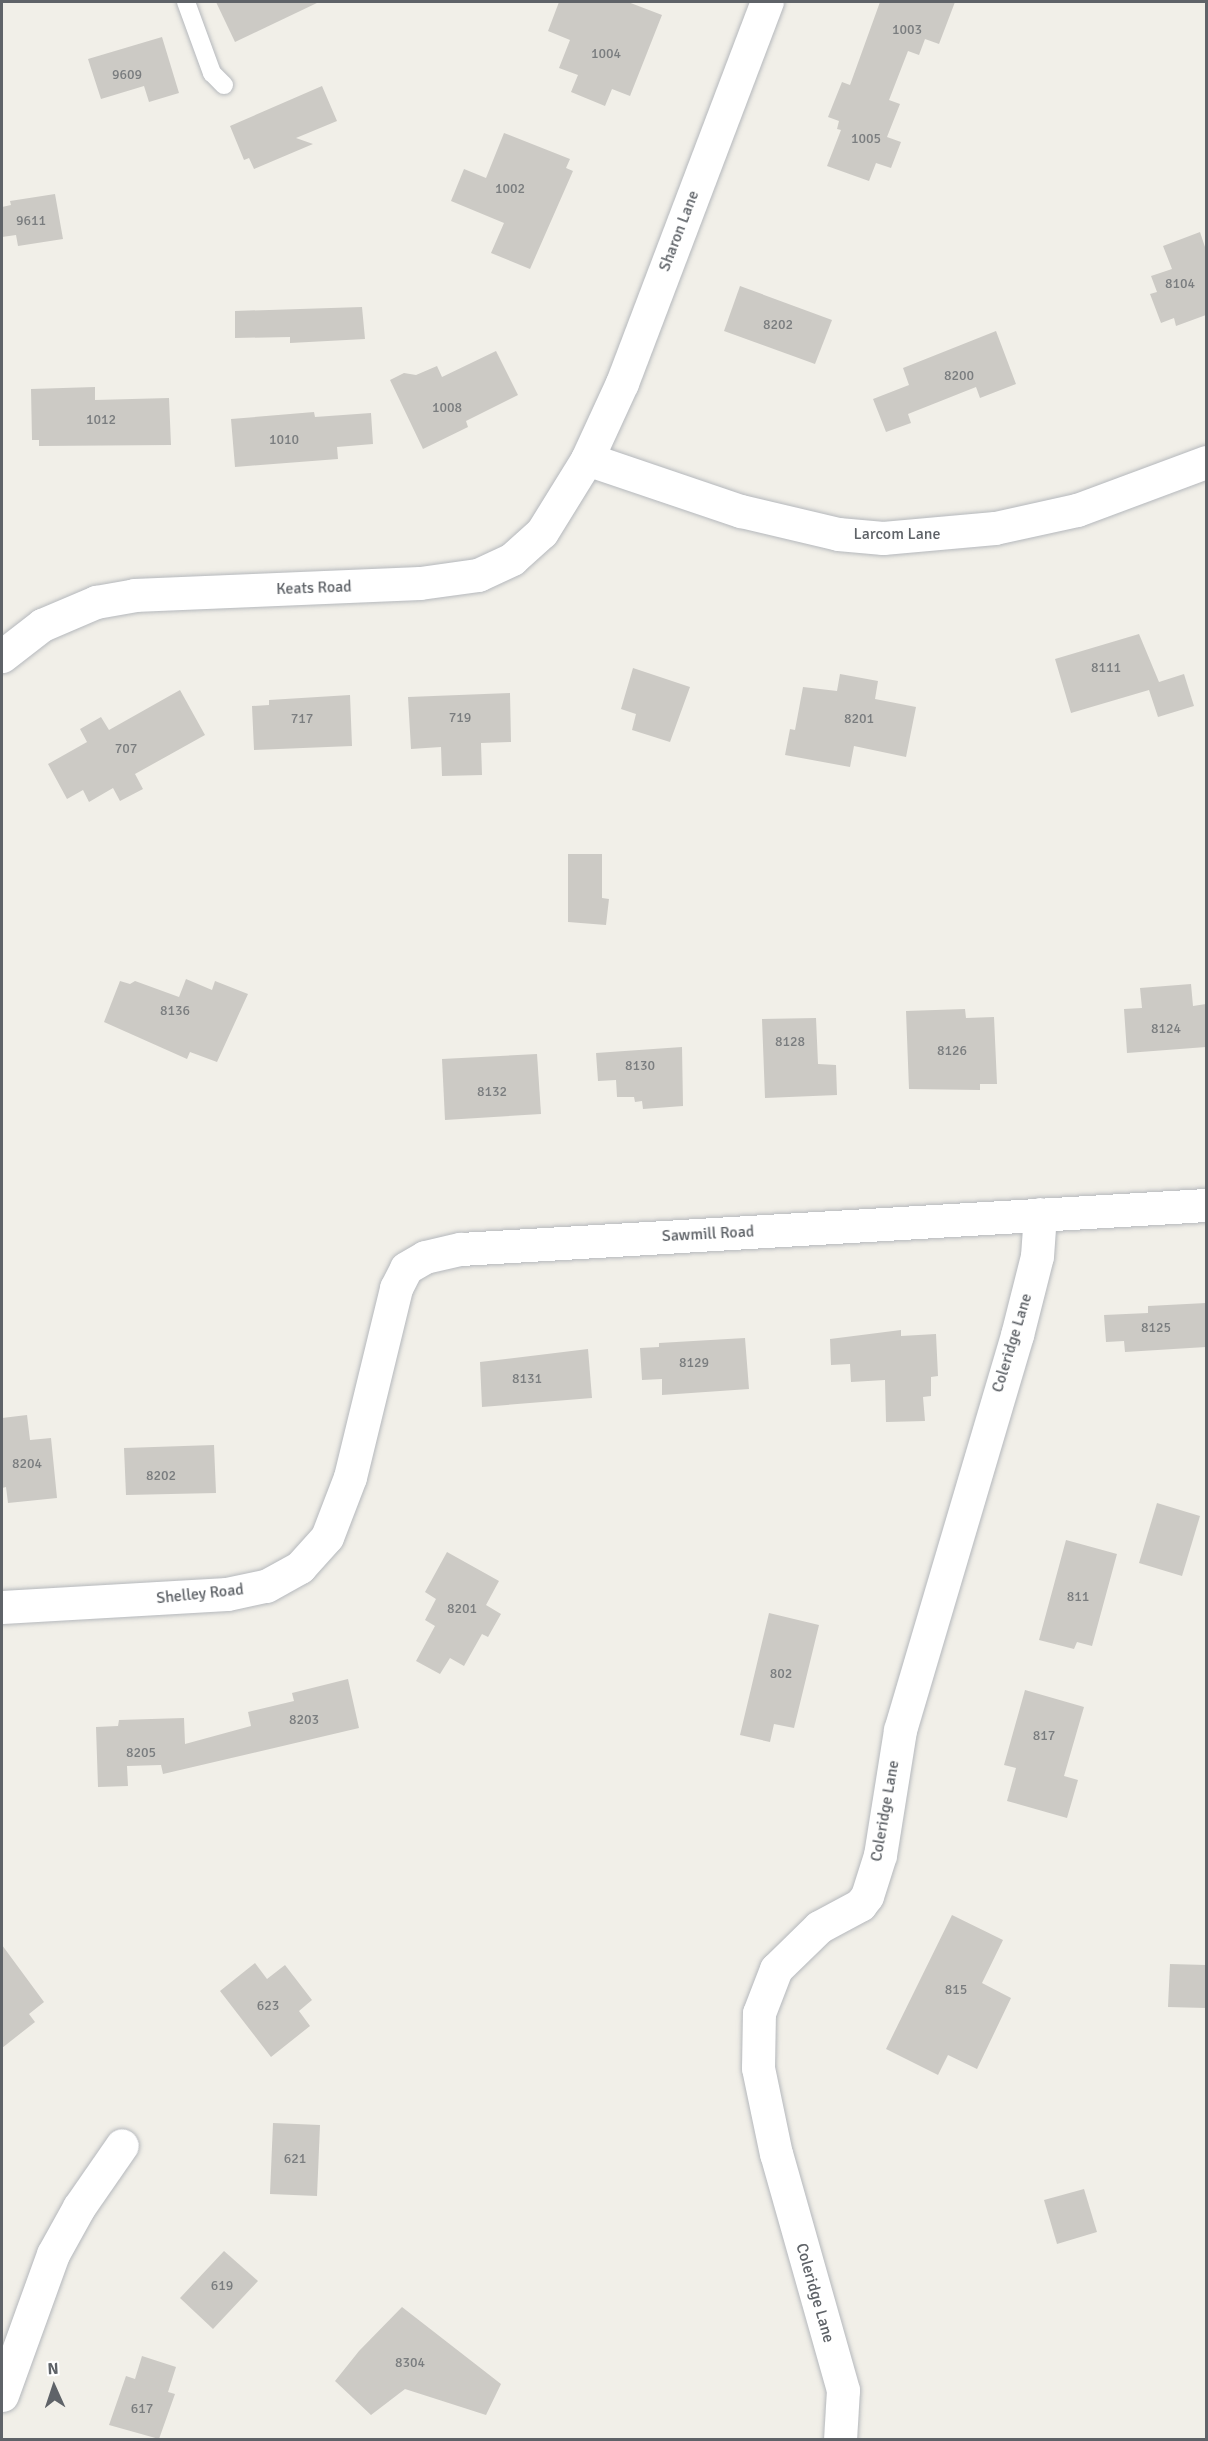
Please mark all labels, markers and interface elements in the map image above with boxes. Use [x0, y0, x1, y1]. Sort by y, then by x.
house number: 1003 [892, 22, 922, 38]
house number: 1004 [591, 46, 621, 62]
house number: 9609 [112, 67, 142, 83]
house number: 1005 [851, 131, 881, 147]
house number: 1002 [495, 181, 525, 197]
street label: Sharon Lane [655, 188, 703, 274]
house number: 9611 [16, 213, 46, 229]
house number: 8104 [1165, 276, 1195, 292]
house number: 8202 [763, 317, 793, 333]
house number: 8200 [944, 368, 974, 384]
house number: 1008 [432, 400, 462, 416]
house number: 1012 [86, 412, 116, 428]
house number: 1010 [269, 432, 299, 448]
street label: Larcom Lane [854, 524, 940, 544]
street label: Keats Road [276, 577, 352, 599]
house number: 8111 [1091, 660, 1121, 676]
house number: 719 [449, 710, 471, 726]
house number: 717 [291, 711, 313, 727]
house number: 8201 [844, 711, 874, 727]
house number: 707 [115, 741, 137, 757]
house number: 8136 [160, 1003, 190, 1019]
house number: 8124 [1151, 1021, 1181, 1037]
house number: 8128 [775, 1034, 805, 1050]
house number: 8126 [937, 1043, 967, 1059]
house number: 8130 [625, 1058, 655, 1074]
house number: 8132 [477, 1084, 507, 1100]
street label: Sawmill Road [661, 1222, 755, 1246]
street label: Coleridge Lane [988, 1291, 1036, 1395]
house number: 8125 [1141, 1320, 1171, 1336]
house number: 8129 [679, 1355, 709, 1371]
house number: 8131 [512, 1371, 542, 1387]
house number: 8204 [12, 1456, 42, 1472]
house number: 8202 [146, 1468, 176, 1484]
street label: Shelley Road [155, 1580, 245, 1608]
house number: 811 [1067, 1589, 1089, 1605]
house number: 8201 [447, 1601, 477, 1617]
house number: 802 [770, 1666, 792, 1682]
house number: 8203 [289, 1712, 319, 1728]
house number: 817 [1033, 1728, 1055, 1744]
house number: 8205 [126, 1745, 156, 1761]
street label: Coleridge Lane [867, 1759, 903, 1863]
house number: 815 [945, 1982, 967, 1998]
house number: 623 [257, 1998, 279, 2014]
house number: 621 [284, 2151, 306, 2167]
street label: Coleridge Lane [792, 2241, 838, 2345]
house number: 619 [211, 2278, 233, 2294]
house number: 8304 [395, 2355, 425, 2371]
north arrow [24, 2357, 84, 2417]
text: N [47, 2359, 59, 2379]
house number: 617 [131, 2401, 153, 2417]

